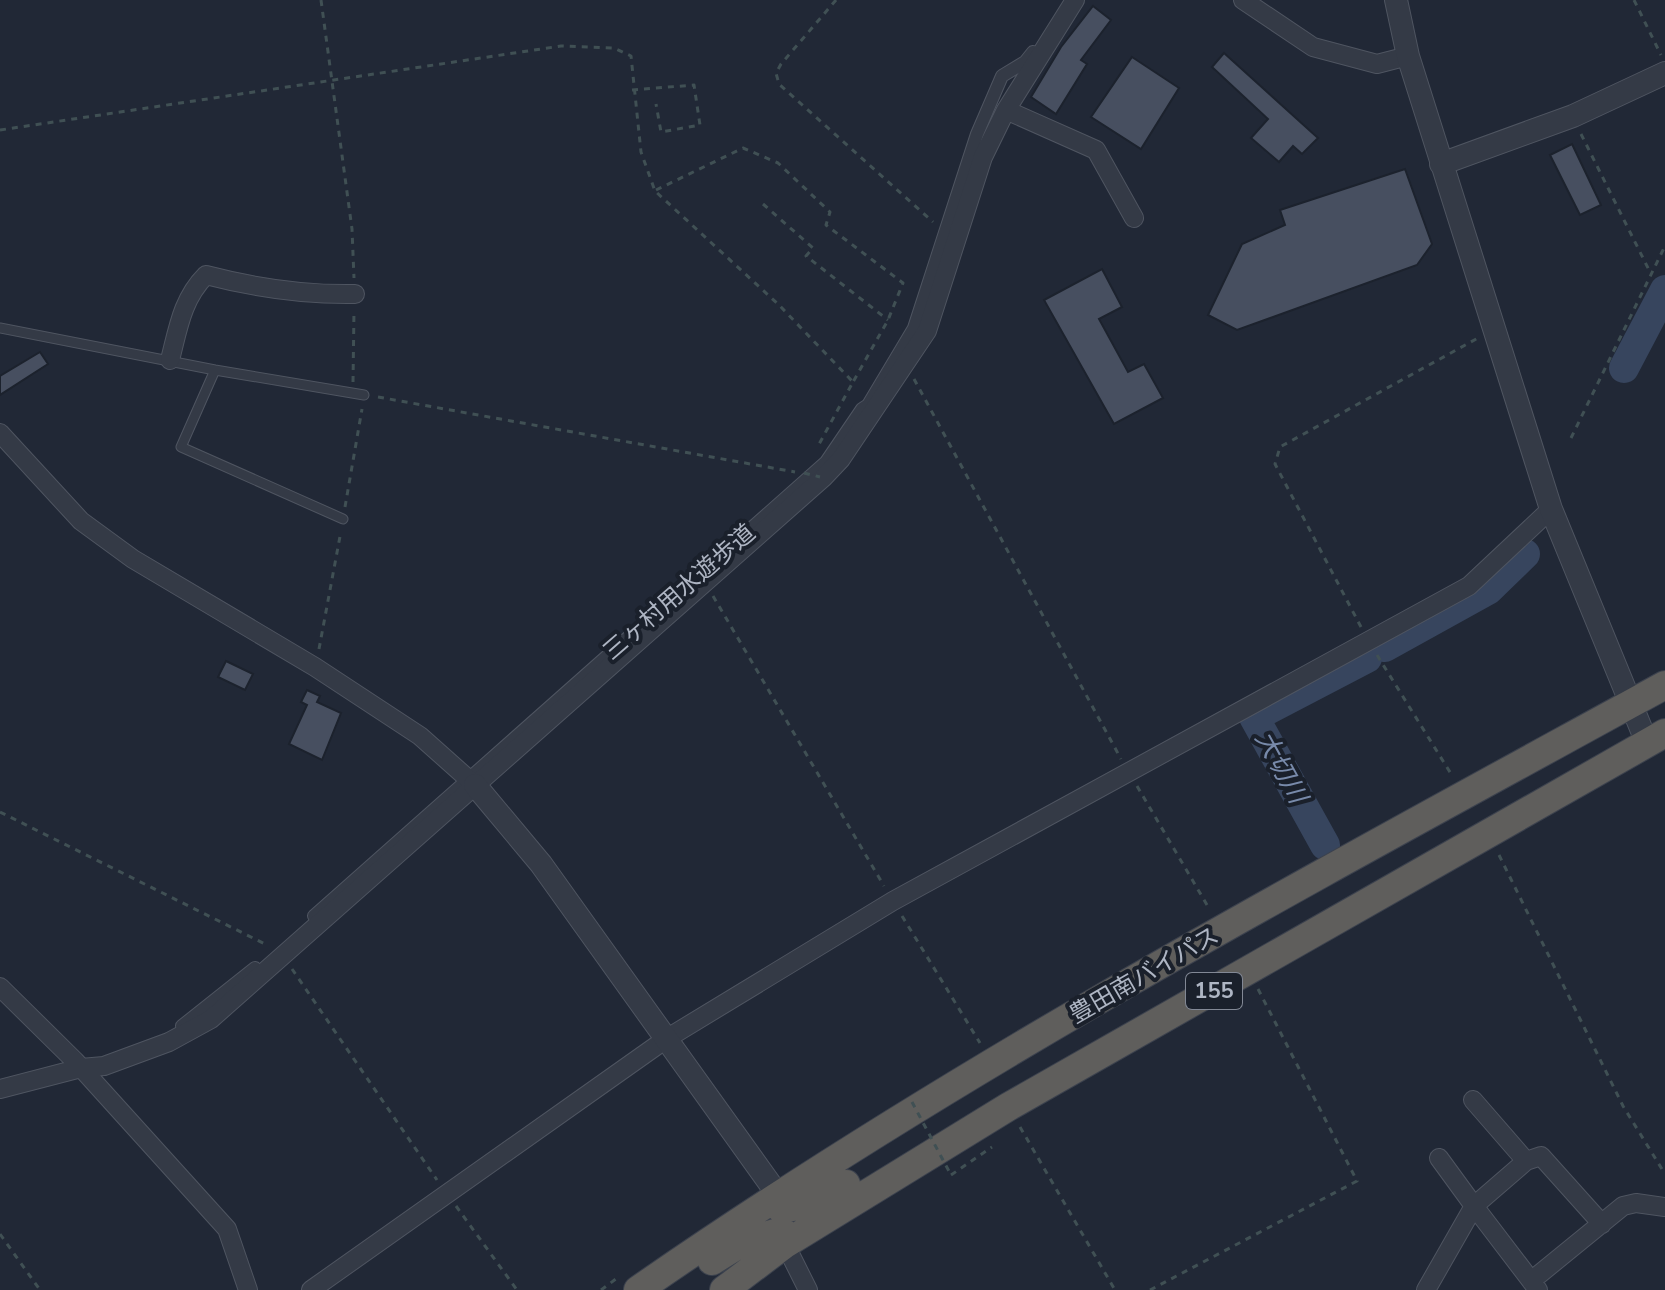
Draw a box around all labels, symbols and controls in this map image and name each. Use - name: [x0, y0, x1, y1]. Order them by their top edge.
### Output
- street label: 三ヶ村用水遊歩道: [596, 517, 762, 667]
- water label: 大切川: [1247, 724, 1317, 812]
- street label: 豊田南バイパス: [1063, 919, 1225, 1031]
- road number: 155: [1186, 973, 1242, 1009]

